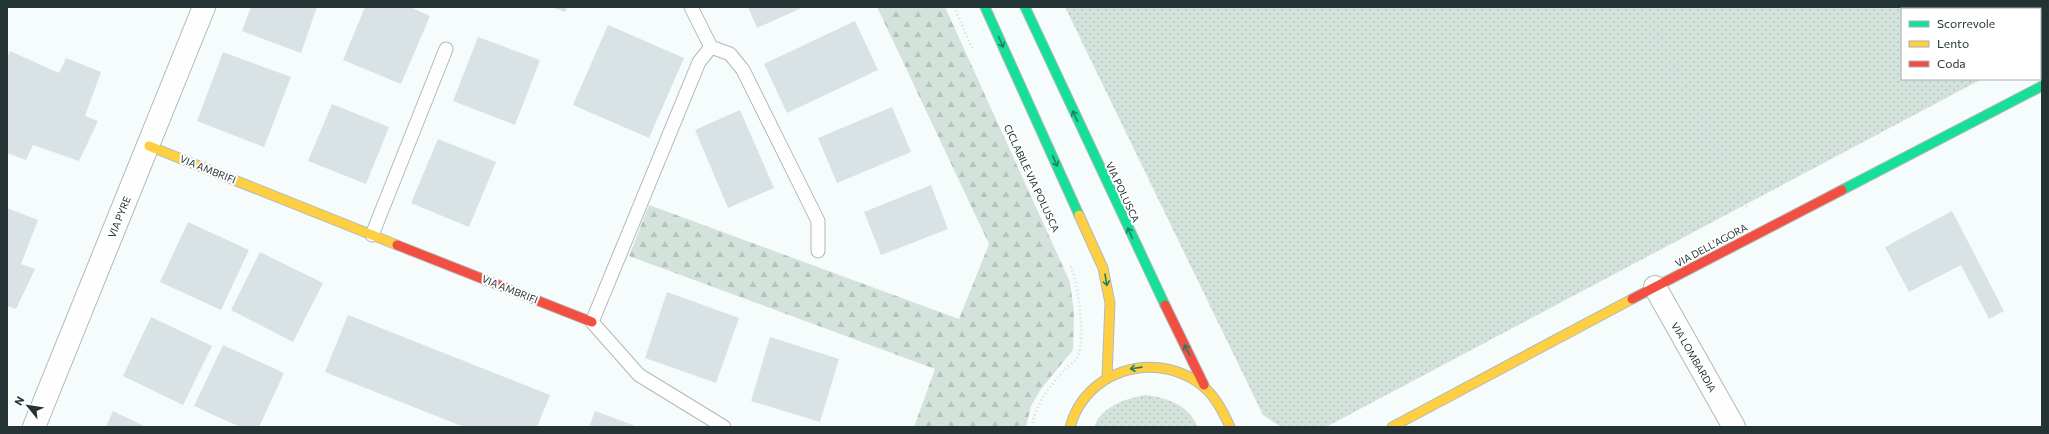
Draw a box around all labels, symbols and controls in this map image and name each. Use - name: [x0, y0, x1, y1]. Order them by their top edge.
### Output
- legend: [1901, 8, 2041, 80]
- text: Scorrevole: [1937, 16, 1995, 30]
- one-way arrow: [998, 36, 1005, 48]
- text: Lento: [1937, 36, 1969, 50]
- text: Coda: [1937, 56, 1966, 70]
- one-way arrow: [1071, 110, 1078, 122]
- street label: CICLABILE VIA POLUSCA: [1002, 122, 1062, 234]
- street label: VIA AMBRIFI: [178, 152, 238, 186]
- one-way arrow: [1052, 154, 1059, 166]
- street label: VIA POLUSCA: [1104, 160, 1142, 224]
- street label: VIA PYRE: [105, 194, 133, 240]
- street label: VIA DELL'AGORA: [1673, 221, 1749, 269]
- one-way arrow: [1126, 228, 1133, 240]
- street label: VIA AMBRIFI: [480, 272, 540, 306]
- one-way arrow: [1102, 273, 1110, 286]
- street label: VIA LOMBARDIA: [1669, 320, 1719, 394]
- one-way arrow: [1183, 345, 1190, 357]
- one-way arrow: [1130, 364, 1143, 372]
- north arrow: [8, 386, 48, 426]
- text: N: [11, 394, 27, 408]

